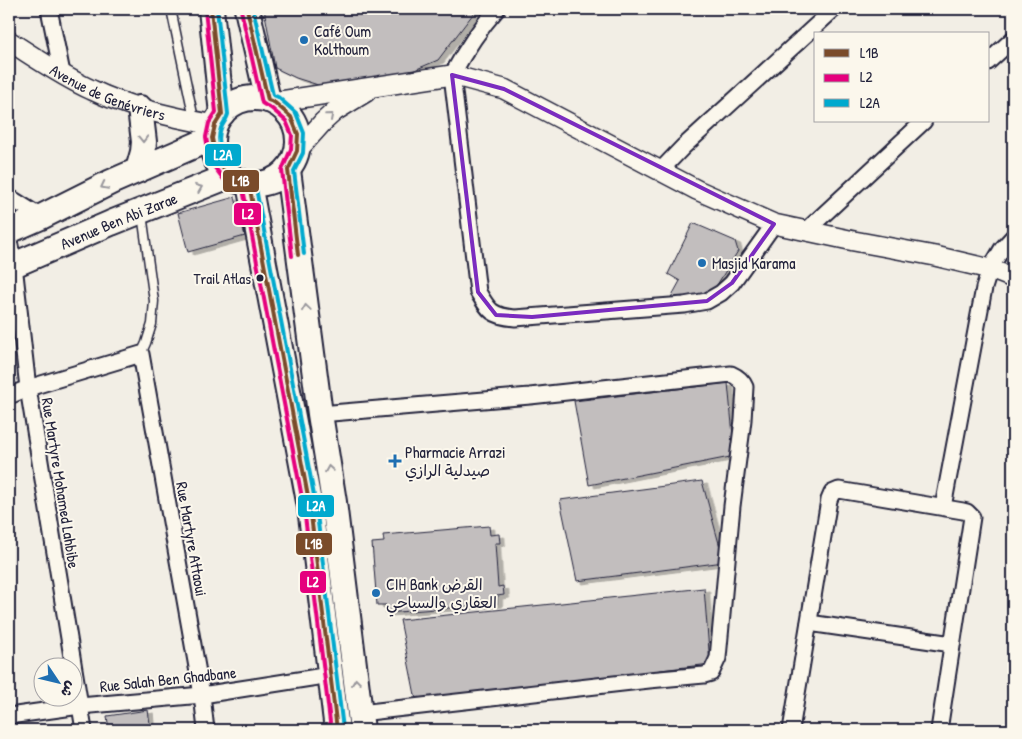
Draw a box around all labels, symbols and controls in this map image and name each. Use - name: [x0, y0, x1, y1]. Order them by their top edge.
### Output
- place label: Café Oum Kolthoum: [314, 20, 371, 60]
- legend: [814, 32, 990, 122]
- marker: Café Oum Kolthoum: [298, 34, 310, 46]
- text: L1B: [860, 42, 879, 63]
- street label: Avenue de Genévriers: [46, 59, 168, 125]
- text: L2: [860, 66, 873, 87]
- text: L2A: [860, 92, 881, 113]
- one-way arrow: [325, 112, 334, 121]
- one-way arrow: [138, 136, 148, 144]
- line badge: L2A: [204, 143, 242, 167]
- text: L2A: [214, 145, 232, 164]
- line badge: L1B: [222, 169, 260, 193]
- text: L1B: [232, 171, 250, 190]
- one-way arrow: [100, 180, 109, 190]
- one-way arrow: [194, 184, 203, 195]
- street label: Avenue Ben Abi Zarae: [57, 187, 181, 255]
- line badge: L2: [233, 202, 262, 226]
- text: L2: [242, 204, 254, 223]
- place label: Masjid Karama: [712, 252, 795, 274]
- marker: Masjid Karama: [696, 257, 708, 269]
- place label: Trail Atlas: [193, 268, 251, 289]
- marker: Trail Atlas: [255, 273, 265, 283]
- one-way arrow: [301, 303, 311, 312]
- street label: Rue Martyre Mohamed Lahbibe: [37, 396, 85, 570]
- place label: Pharmacie Arrazi صيدلية الرازي: [405, 441, 506, 482]
- marker: Pharmacie Arrazi صيدلية الرازي: [389, 455, 401, 467]
- one-way arrow: [324, 464, 335, 472]
- street label: Rue Martyre Attaoui: [171, 480, 213, 598]
- line badge: L2A: [297, 494, 335, 518]
- text: L2A: [307, 496, 325, 515]
- line badge: L1B: [295, 532, 333, 556]
- text: L1B: [305, 534, 323, 553]
- line badge: L2: [299, 570, 327, 594]
- text: L2: [307, 572, 319, 591]
- place label: CIH Bank القرض العقاري والسياحي: [386, 573, 497, 617]
- marker: CIH Bank القرض العقاري والسياحي: [370, 587, 382, 599]
- north arrow: [32, 656, 82, 706]
- street label: Rue Salah Ben Ghadbane: [99, 661, 238, 697]
- text: ش: [57, 678, 81, 702]
- one-way arrow: [351, 678, 362, 686]

